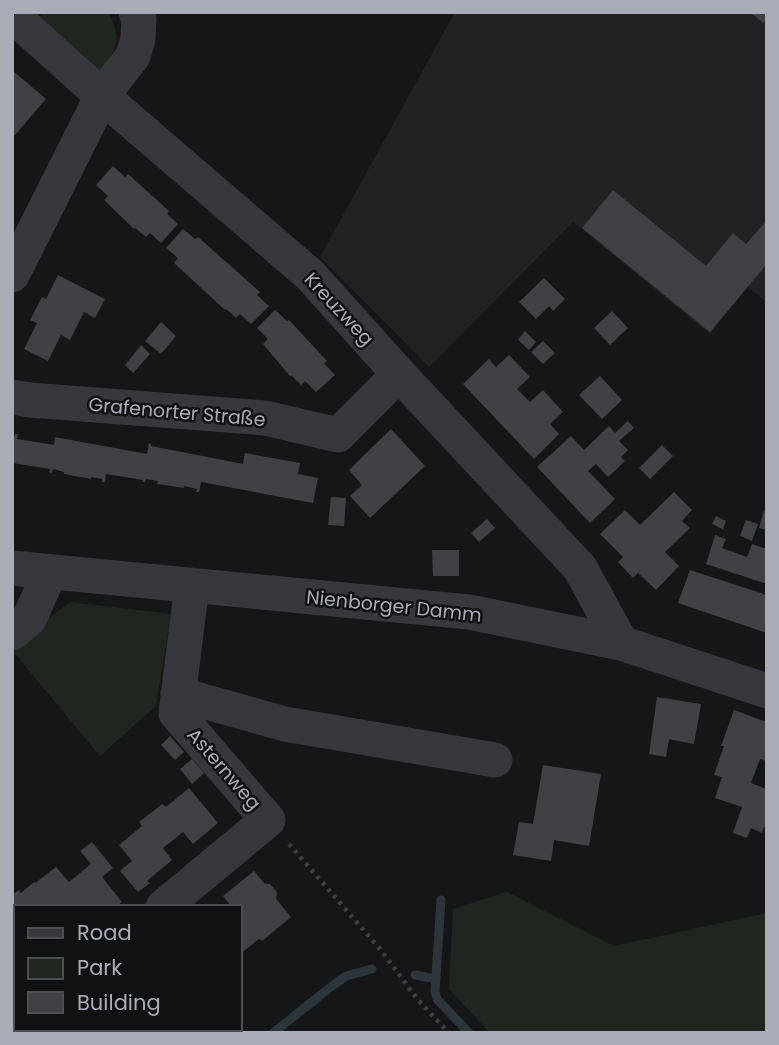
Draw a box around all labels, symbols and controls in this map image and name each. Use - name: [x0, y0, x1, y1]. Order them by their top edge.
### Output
- street label: Kreuzweg: [298, 266, 380, 352]
- street label: Grafenorter Straße: [87, 391, 267, 433]
- street label: Nienborger Damm: [305, 583, 483, 629]
- street label: Asternweg: [181, 722, 267, 816]
- legend: [14, 905, 242, 1031]
- text: Road: [77, 918, 132, 947]
- text: Park: [77, 953, 122, 982]
- text: Building: [77, 988, 161, 1017]

